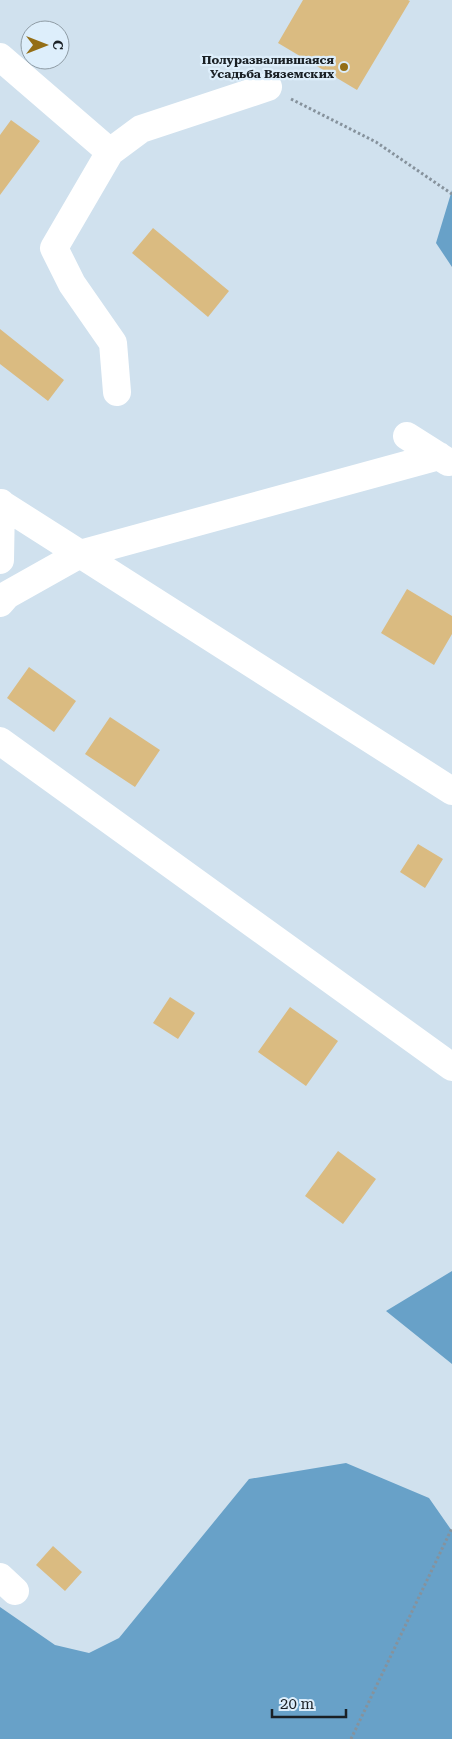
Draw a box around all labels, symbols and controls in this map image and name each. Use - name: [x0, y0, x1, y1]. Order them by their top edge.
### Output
- north arrow: [20, 20, 70, 70]
- text: С: [50, 40, 66, 50]
- place label: Полуразвалившаяся Усадьба Вяземских: [202, 53, 334, 81]
- marker: Полуразвалившаяся Усадьба Вяземских: [338, 61, 350, 73]
- scale bar: [272, 1686, 346, 1718]
- text: 20 m: [280, 1695, 315, 1713]

